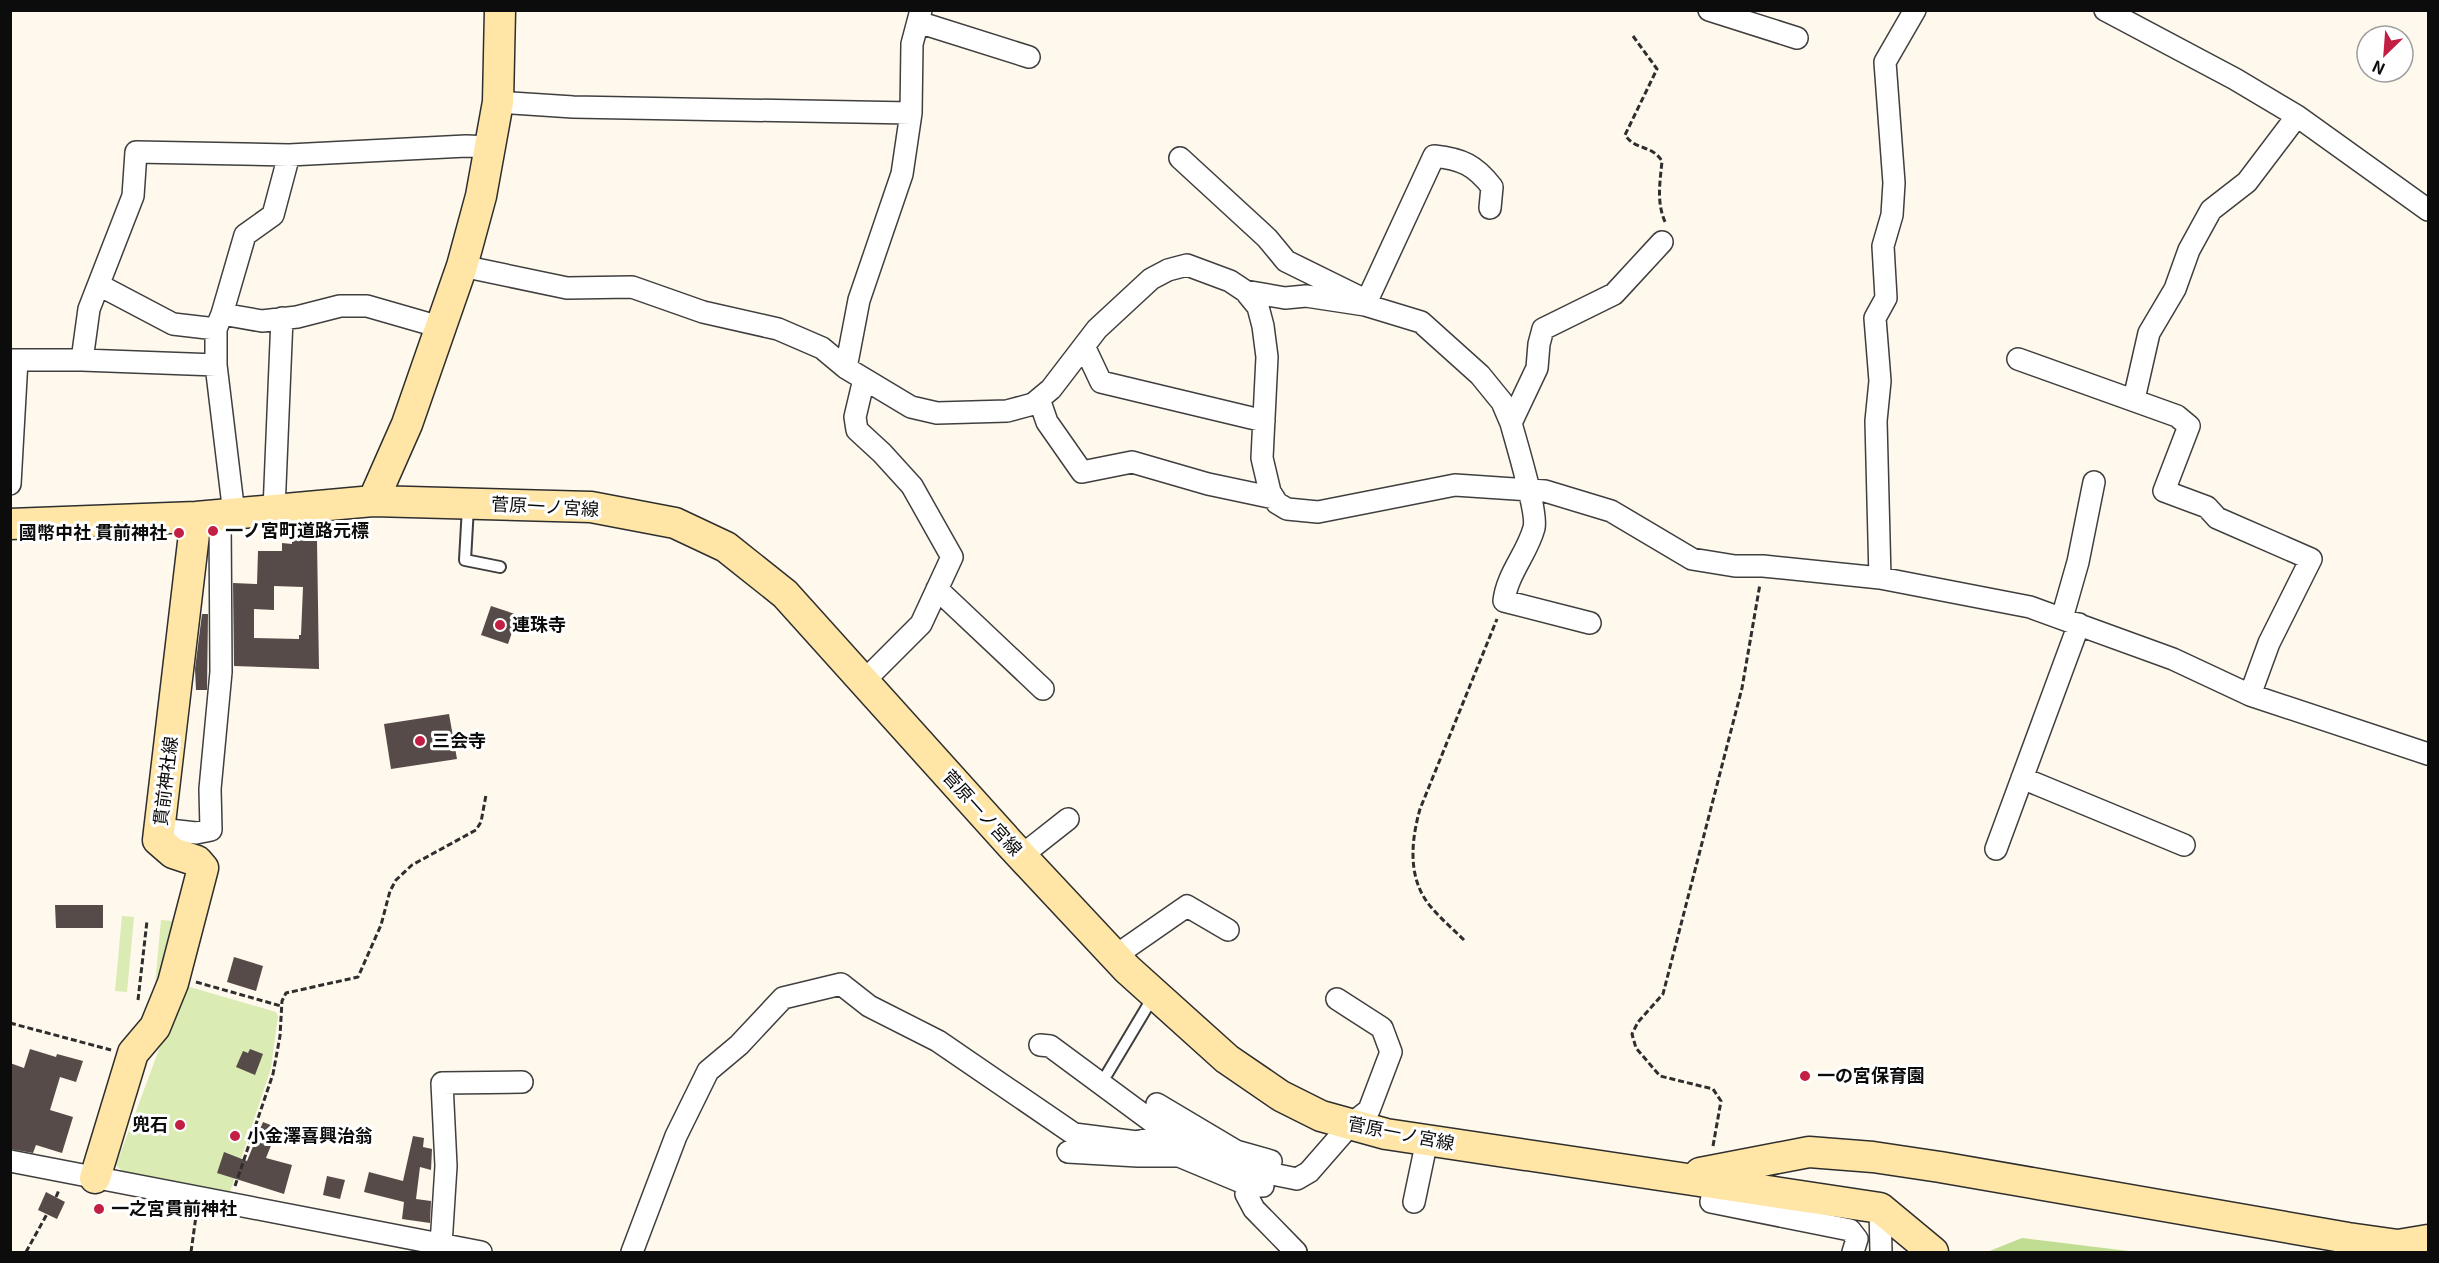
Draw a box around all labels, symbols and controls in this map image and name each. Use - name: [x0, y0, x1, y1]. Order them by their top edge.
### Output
- north arrow: [2355, 24, 2415, 84]
- text: N: [2368, 55, 2389, 82]
- street label: 菅原一ノ宮線: [490, 489, 600, 521]
- place label: 一ノ宮町道路元標: [225, 516, 369, 542]
- place label: 國幣中社 貫前神社: [19, 518, 167, 544]
- marker: 一ノ宮町道路元標: [206, 524, 220, 538]
- marker: 國幣中社 貫前神社: [172, 526, 186, 540]
- place label: 連珠寺: [512, 610, 566, 636]
- marker: 連珠寺: [493, 618, 507, 632]
- place label: 三会寺: [432, 726, 486, 752]
- marker: 三会寺: [413, 734, 427, 748]
- street label: 貫前神社線: [146, 735, 182, 827]
- street label: 菅原一ノ宮線: [938, 763, 1029, 860]
- place label: 一の宮保育園: [1817, 1061, 1925, 1087]
- marker: 一の宮保育園: [1798, 1069, 1812, 1083]
- street label: 菅原一ノ宮線: [1346, 1109, 1457, 1155]
- place label: 兜石: [132, 1110, 168, 1136]
- marker: 兜石: [173, 1118, 187, 1132]
- place label: 小金澤喜興治翁: [247, 1121, 373, 1147]
- marker: 小金澤喜興治翁: [228, 1129, 242, 1143]
- place label: 一之宮貫前神社: [111, 1194, 237, 1220]
- marker: 一之宮貫前神社: [92, 1202, 106, 1216]

